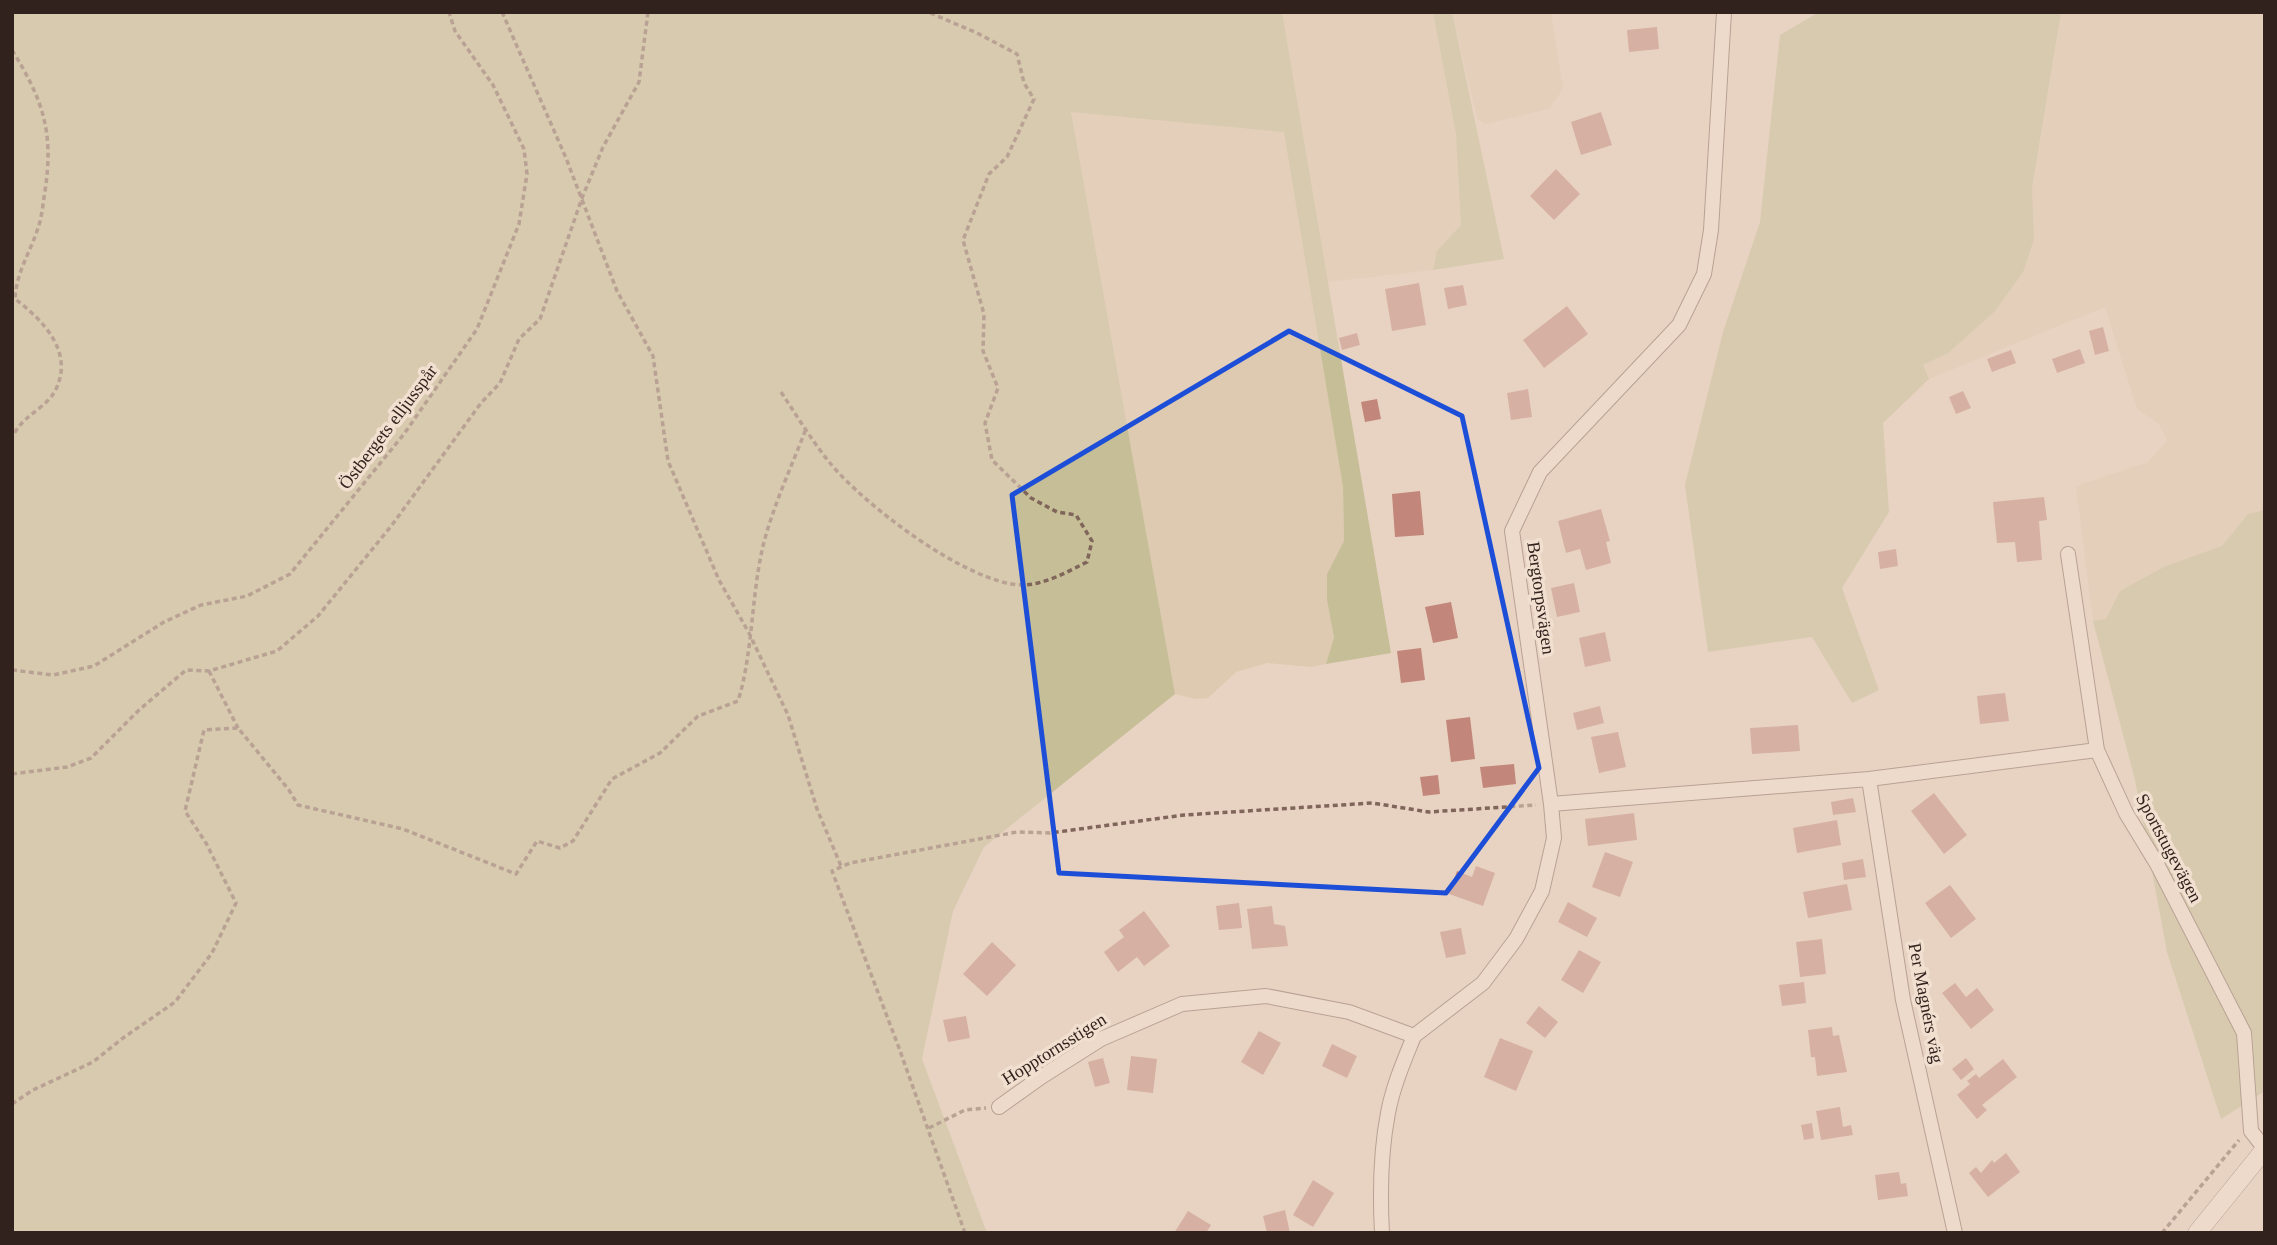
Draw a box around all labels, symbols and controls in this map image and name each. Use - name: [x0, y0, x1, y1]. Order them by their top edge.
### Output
- street label: Östbergets elljusspår: [335, 361, 441, 493]
- street label: Bergtorpsvägen: [1523, 540, 1559, 656]
- street label: Sportstugevägen: [2132, 790, 2206, 906]
- street label: Per Magnérs väg: [1905, 941, 1947, 1065]
- street label: Hopptornsstigen: [998, 1009, 1110, 1089]

